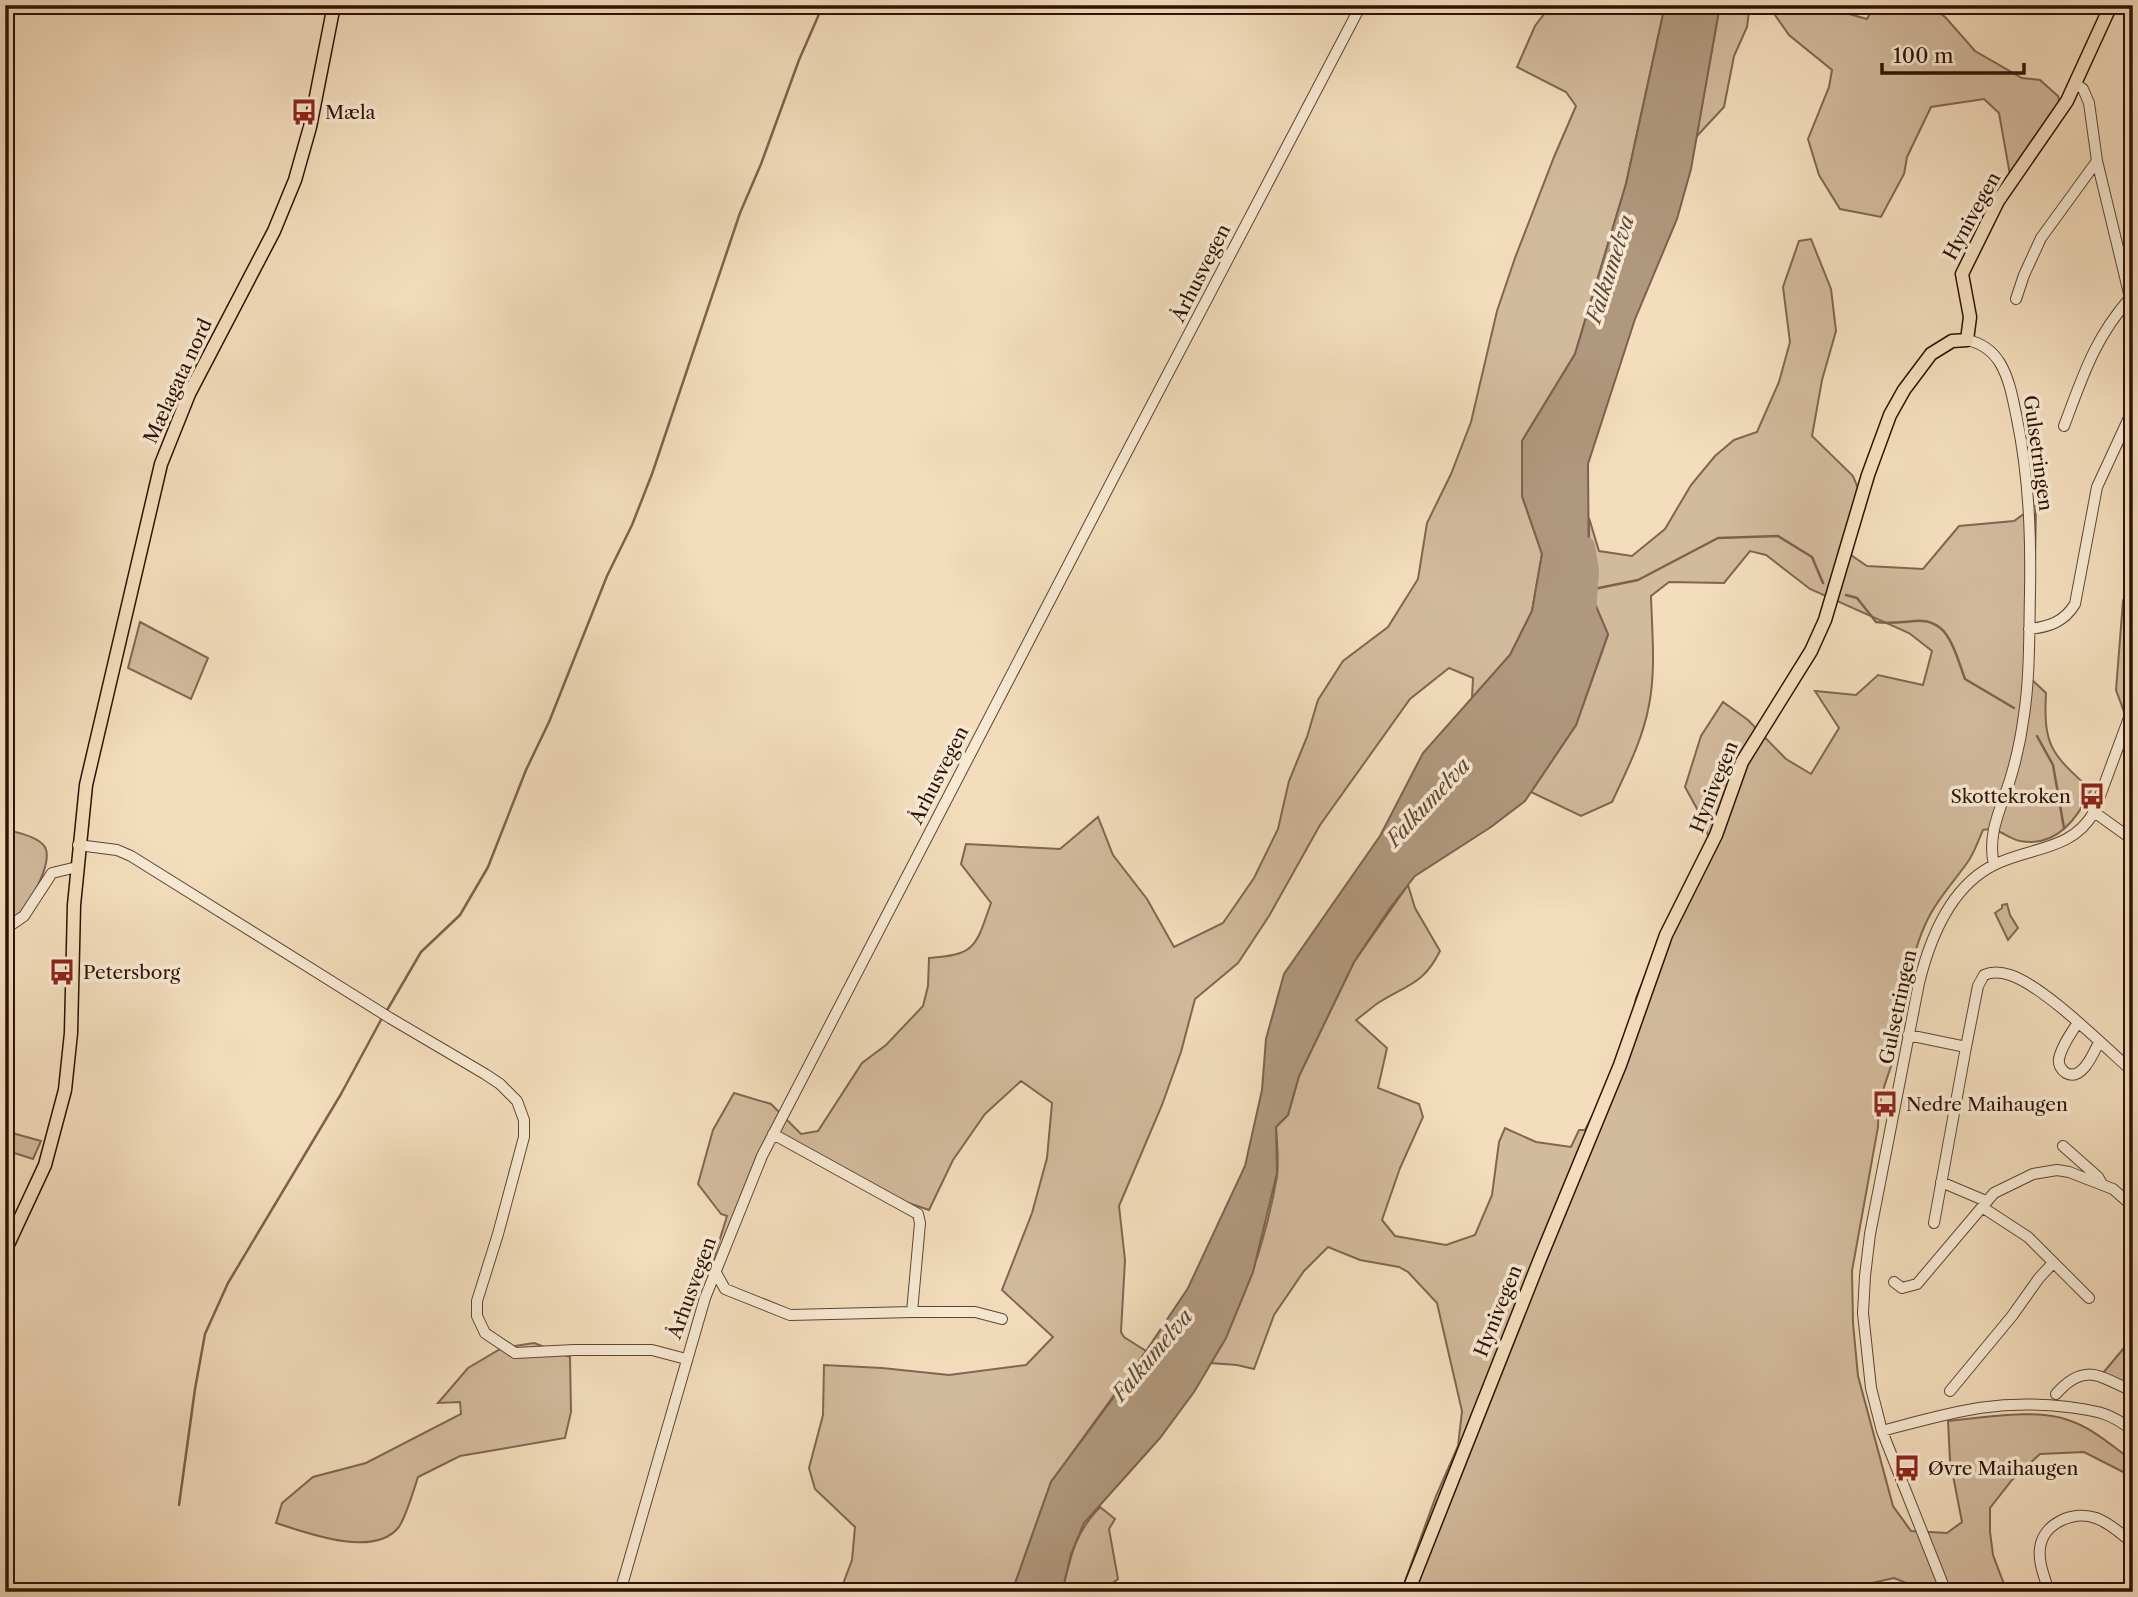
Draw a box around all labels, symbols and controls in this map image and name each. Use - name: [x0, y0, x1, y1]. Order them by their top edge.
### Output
- scale bar: [1882, 32, 2024, 76]
- text: 100 m: [1893, 43, 1954, 68]
- bus stop icon: Mæla: [289, 97, 319, 127]
- place label: Mæla: [325, 101, 376, 124]
- street label: Hynivegen: [1938, 168, 2006, 264]
- water label: Falkumelva: [1580, 212, 1639, 328]
- street label: Århusvegen: [1166, 220, 1236, 327]
- street label: Mælagata nord: [139, 315, 217, 447]
- street label: Gulsetringen: [2019, 394, 2058, 512]
- street label: Århusvegen: [904, 722, 974, 829]
- street label: Hynivegen: [1685, 738, 1743, 836]
- water label: Falkumelva: [1379, 752, 1476, 853]
- bus stop icon: Skottekroken: [2077, 781, 2107, 811]
- place label: Skottekroken: [1950, 785, 2071, 808]
- street label: Gulsetringen: [1875, 948, 1921, 1066]
- bus stop icon: Petersborg: [47, 957, 77, 987]
- place label: Petersborg: [83, 961, 181, 984]
- bus stop icon: Nedre Maihaugen: [1870, 1089, 1900, 1119]
- place label: Nedre Maihaugen: [1906, 1093, 2068, 1116]
- street label: Århusvegen: [663, 1234, 721, 1343]
- street label: Hynivegen: [1469, 1262, 1527, 1360]
- water label: Falkumelva: [1105, 1304, 1198, 1407]
- bus stop icon: Øvre Maihaugen: [1892, 1453, 1922, 1483]
- place label: Øvre Maihaugen: [1928, 1457, 2079, 1480]

